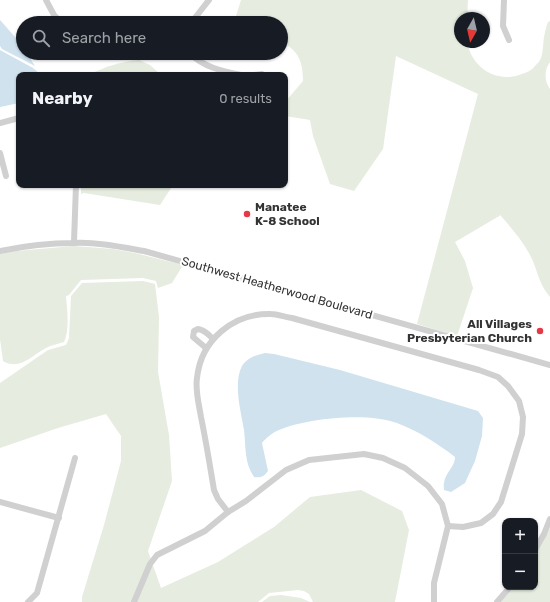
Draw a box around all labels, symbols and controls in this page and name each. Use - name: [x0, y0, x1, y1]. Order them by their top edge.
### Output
- north arrow: [454, 12, 490, 48]
- search box: [16, 16, 288, 60]
- icon: search: [30, 27, 52, 49]
- text: Search here: [62, 29, 146, 47]
- text: Nearby: [32, 88, 93, 108]
- text: 0 results: [219, 91, 272, 106]
- place label: Manatee K-8 School: [255, 200, 320, 228]
- marker: Manatee K-8 School: [242, 209, 252, 219]
- street label: Southwest Heatherwood Boulevard: [180, 254, 374, 322]
- place label: All Villages Presbyterian Church: [407, 317, 532, 345]
- marker: All Villages Presbyterian Church: [535, 326, 545, 336]
- map controls: [502, 518, 538, 590]
- button: +: [502, 518, 538, 554]
- button: −: [502, 554, 538, 590]

